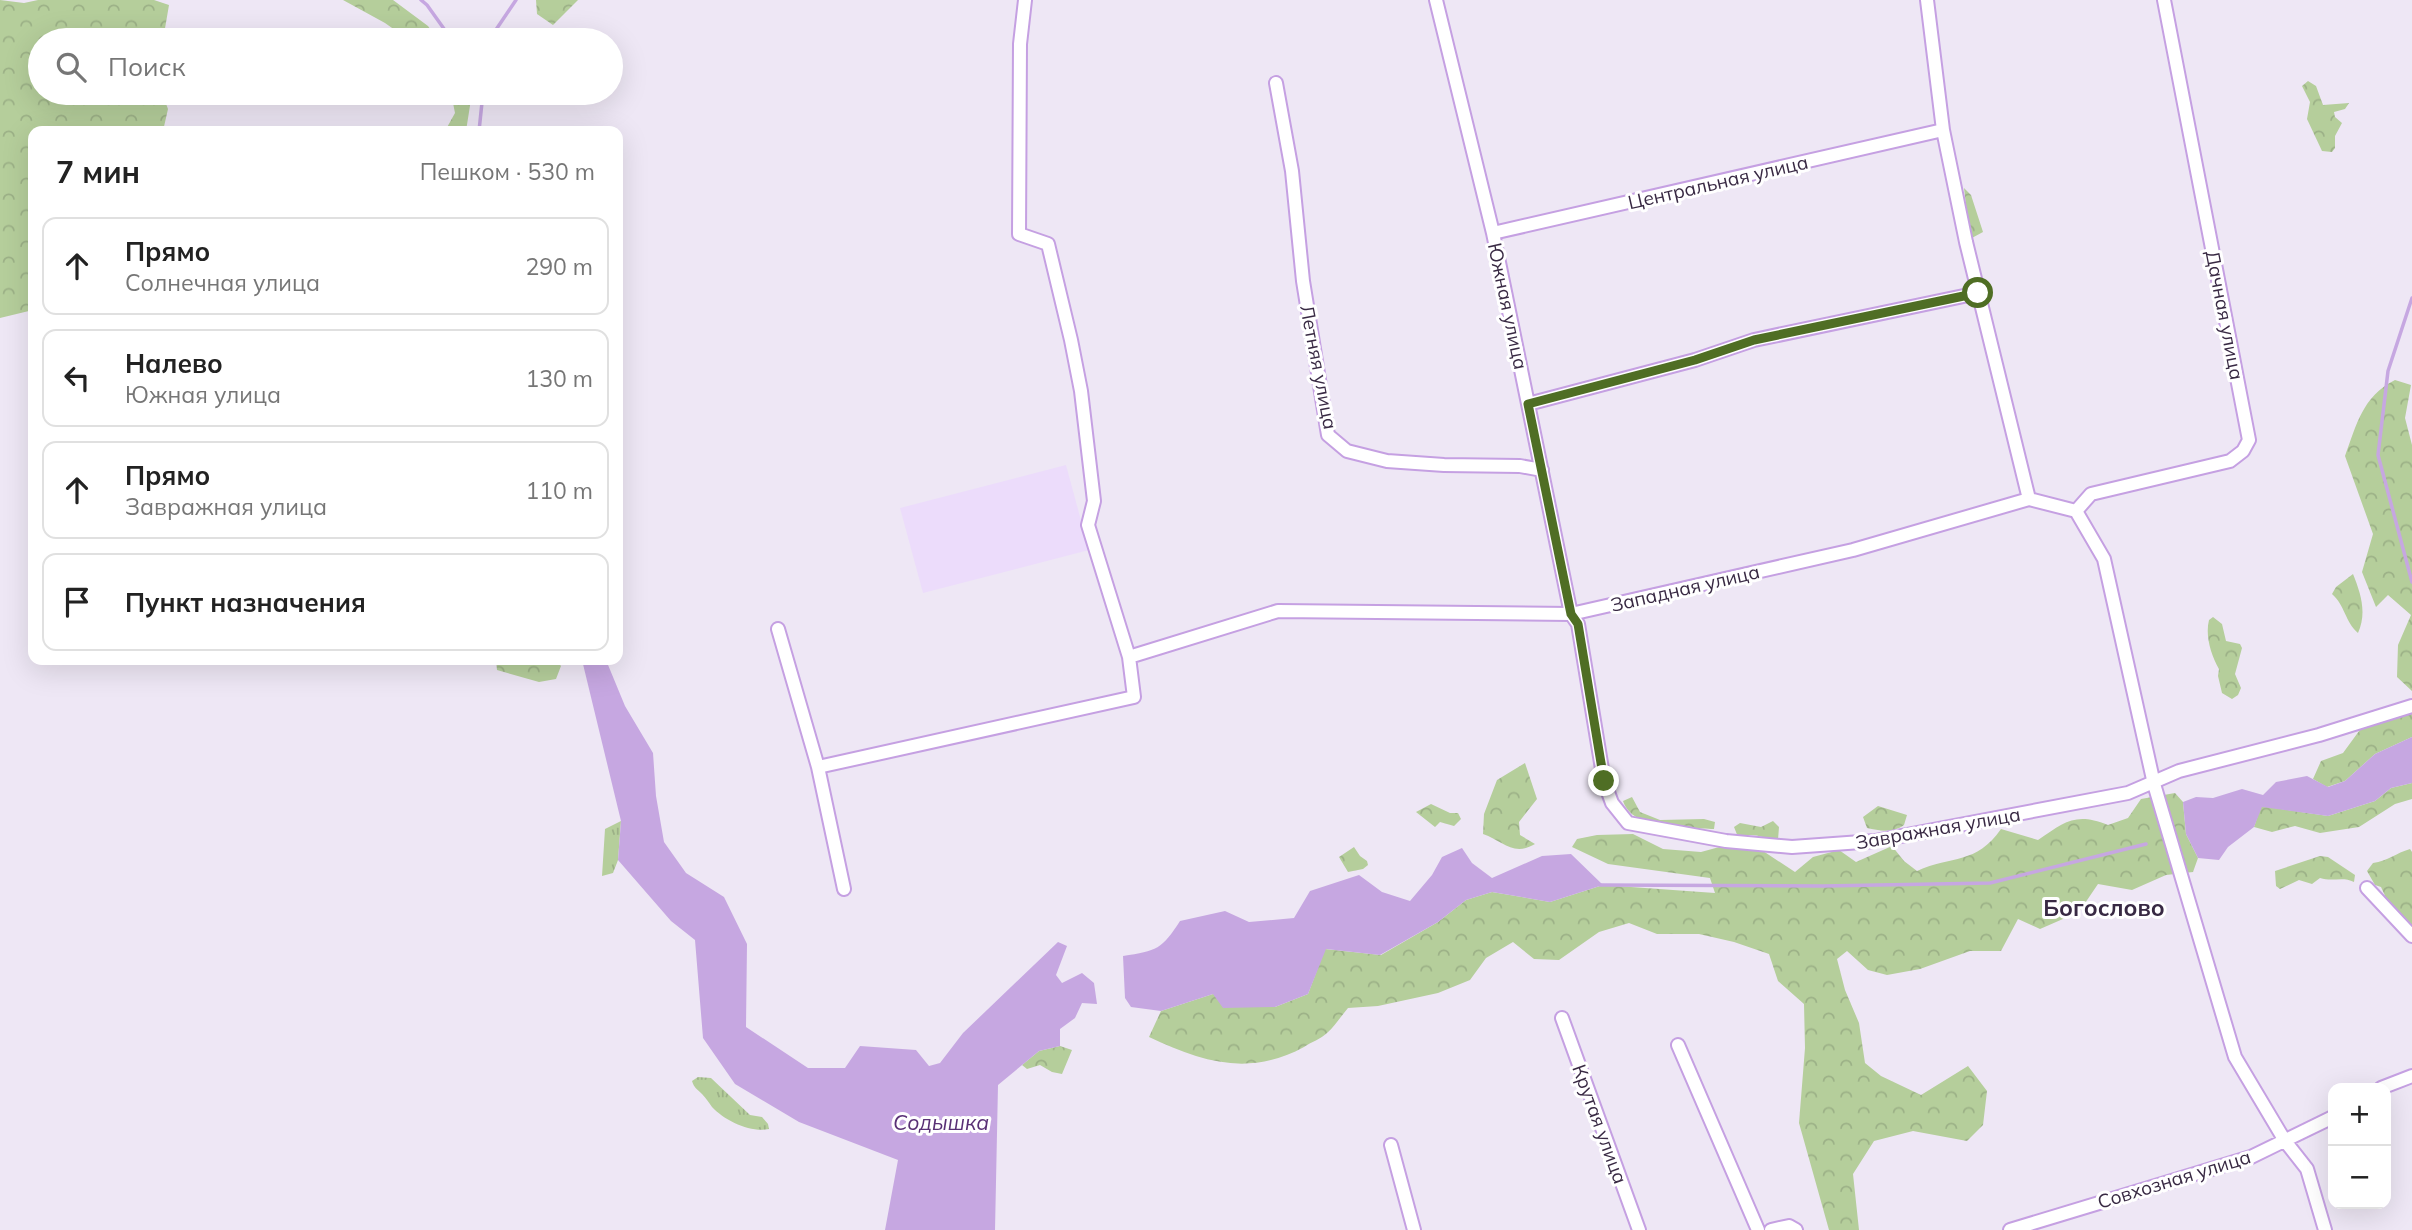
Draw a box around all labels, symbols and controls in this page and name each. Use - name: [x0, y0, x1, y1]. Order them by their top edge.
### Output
- search box: [28, 28, 623, 105]
- icon: search: [52, 48, 90, 86]
- text: Поиск: [108, 50, 186, 83]
- street label: Центральная улица: [1626, 150, 1810, 214]
- text: 7 мин: [56, 153, 140, 191]
- text: Пешком · 530 m: [420, 157, 595, 186]
- text: Прямо: [125, 235, 210, 268]
- street label: Южная улица: [1483, 240, 1533, 372]
- icon: ahead: [58, 247, 96, 285]
- street label: Дачная улица: [2201, 248, 2249, 382]
- text: 290 m: [525, 252, 593, 281]
- text: Солнечная улица: [125, 268, 320, 297]
- route start: [1962, 277, 1993, 308]
- street label: Летняя улица: [1295, 303, 1343, 431]
- text: Налево: [125, 347, 223, 380]
- icon: left: [58, 359, 96, 397]
- text: 130 m: [525, 364, 593, 393]
- text: Южная улица: [125, 380, 281, 409]
- text: Прямо: [125, 459, 210, 492]
- icon: ahead: [58, 471, 96, 509]
- text: 110 m: [525, 476, 593, 505]
- text: Завражная улица: [125, 492, 327, 521]
- street label: Западная улица: [1608, 559, 1762, 617]
- icon: arrive: [58, 583, 96, 621]
- text: Пункт назначения: [125, 586, 366, 619]
- route end: [1588, 765, 1619, 796]
- street label: Завражная улица: [1854, 802, 2022, 854]
- district label: Богослово: [2043, 893, 2165, 922]
- street label: Крутая улица: [1567, 1061, 1633, 1187]
- map controls: [2328, 1083, 2391, 1209]
- button: +: [2328, 1083, 2391, 1146]
- water label: Содышка: [893, 1109, 989, 1135]
- street label: Совхозная улица: [2094, 1144, 2254, 1214]
- button: −: [2328, 1146, 2391, 1209]

